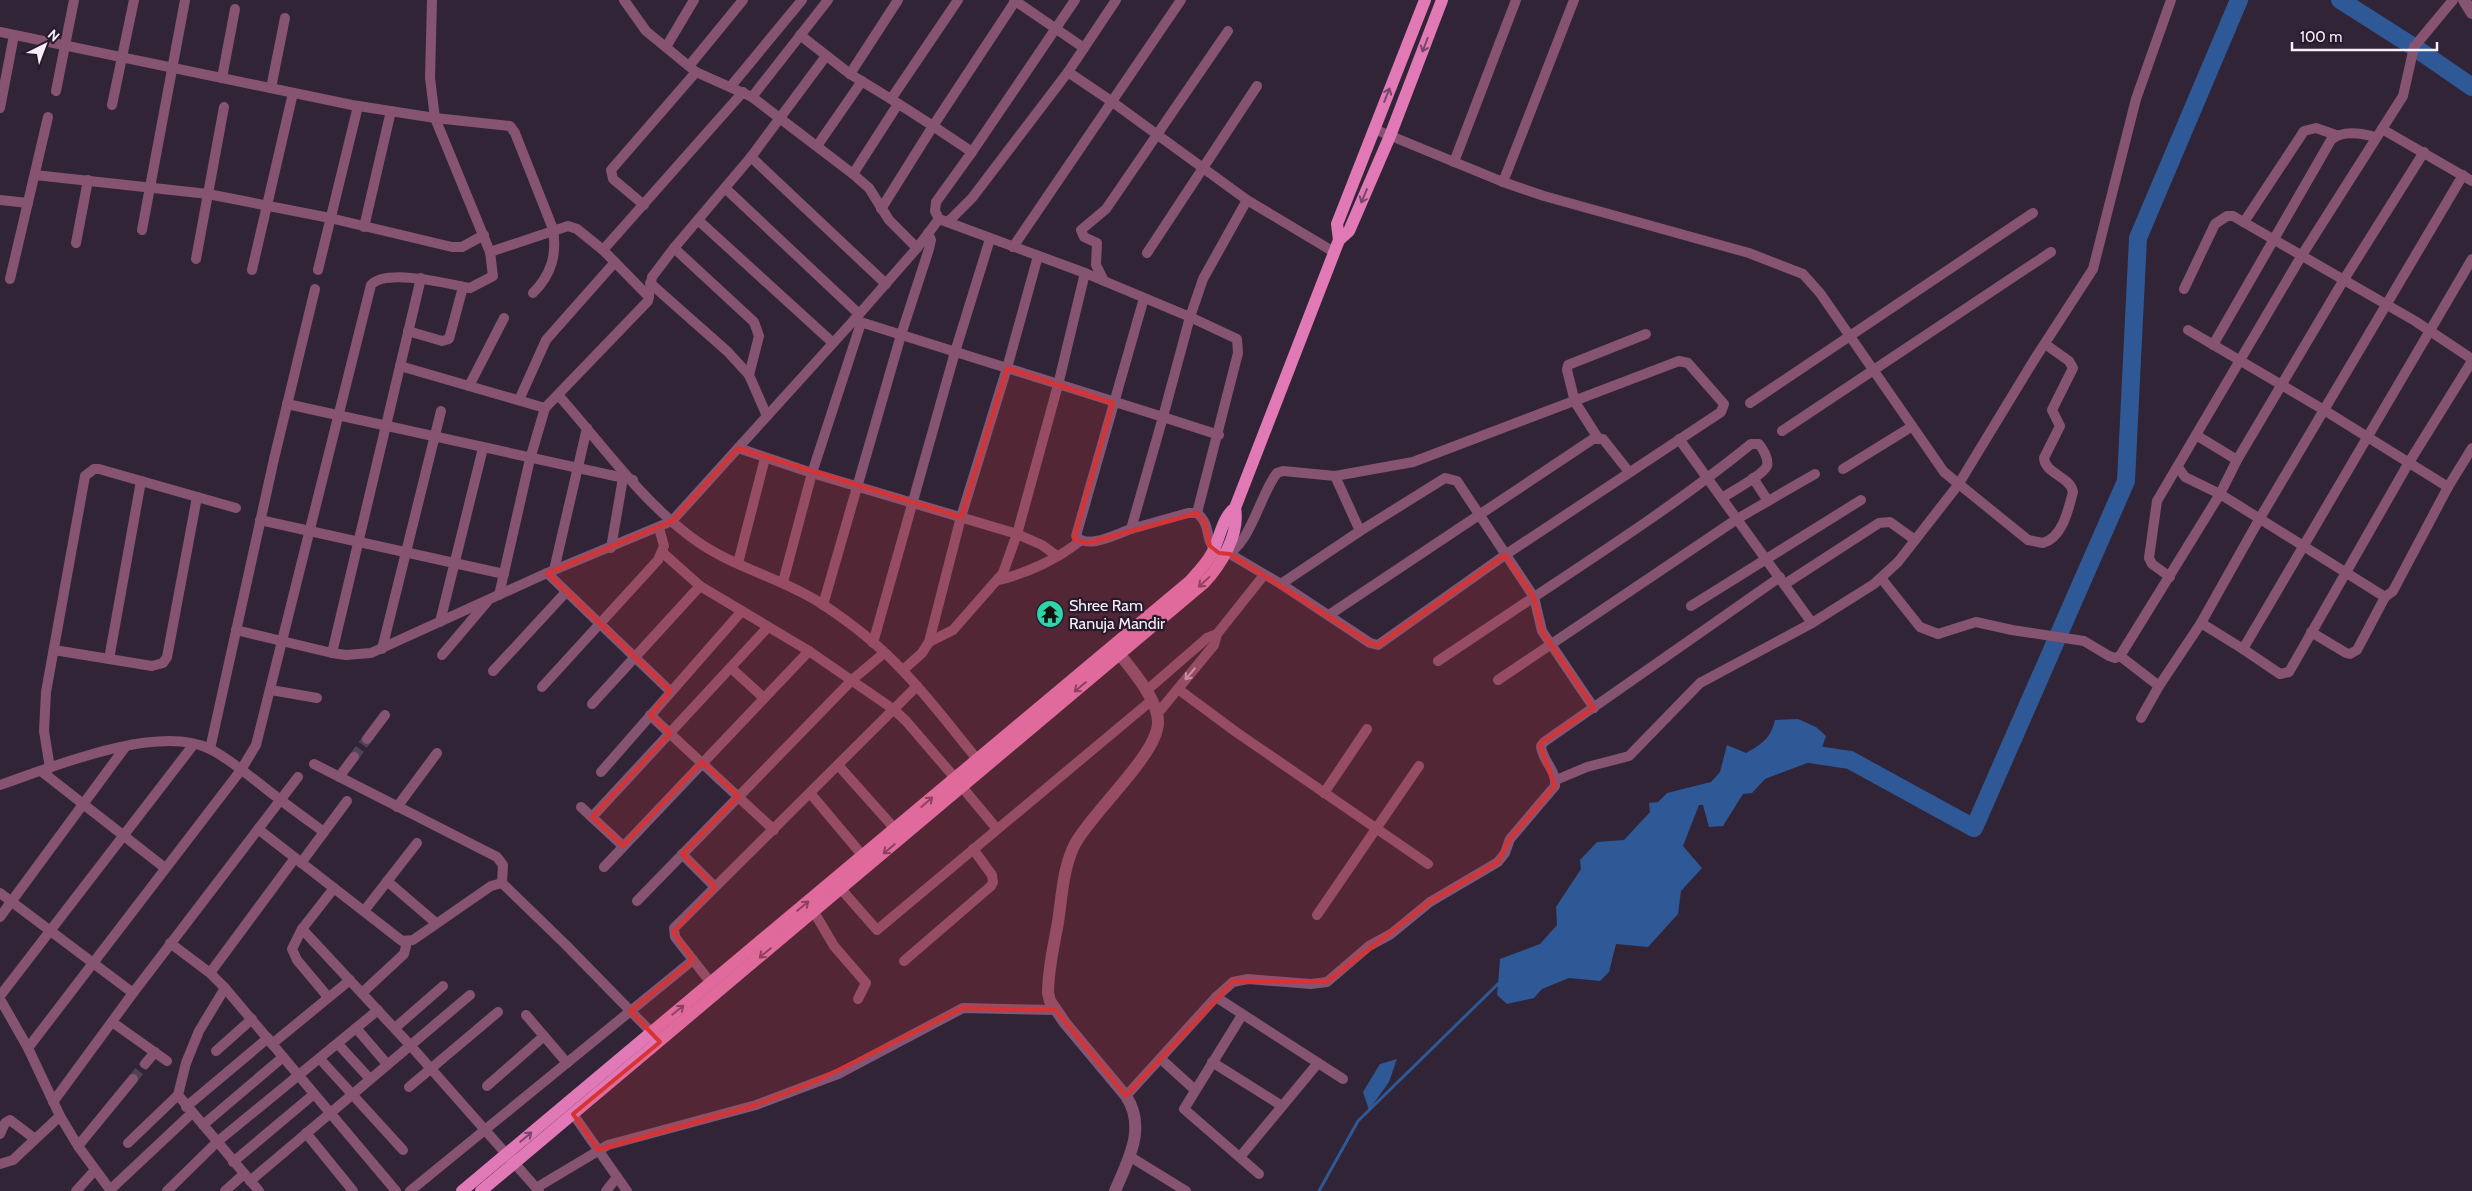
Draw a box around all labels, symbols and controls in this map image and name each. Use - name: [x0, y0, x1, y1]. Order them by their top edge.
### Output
- north arrow: [20, 20, 70, 70]
- scale bar: [2292, 20, 2437, 52]
- text: N: [44, 25, 63, 45]
- text: 100 m: [2300, 28, 2342, 46]
- one-way arrow: [1419, 38, 1428, 53]
- one-way arrow: [1383, 88, 1392, 104]
- one-way arrow: [1359, 188, 1369, 203]
- one-way arrow: [1198, 576, 1210, 588]
- place label: Shree Ram Ranuja Mandir: [1069, 596, 1166, 633]
- temple icon: Shree Ram Ranuja Mandir: [1035, 599, 1065, 629]
- one-way arrow: [1185, 667, 1196, 680]
- one-way arrow: [1074, 682, 1087, 693]
- one-way arrow: [920, 796, 933, 807]
- one-way arrow: [883, 843, 896, 854]
- one-way arrow: [796, 901, 809, 912]
- one-way arrow: [759, 948, 772, 959]
- one-way arrow: [671, 1005, 684, 1016]
- one-way arrow: [520, 1131, 533, 1142]

